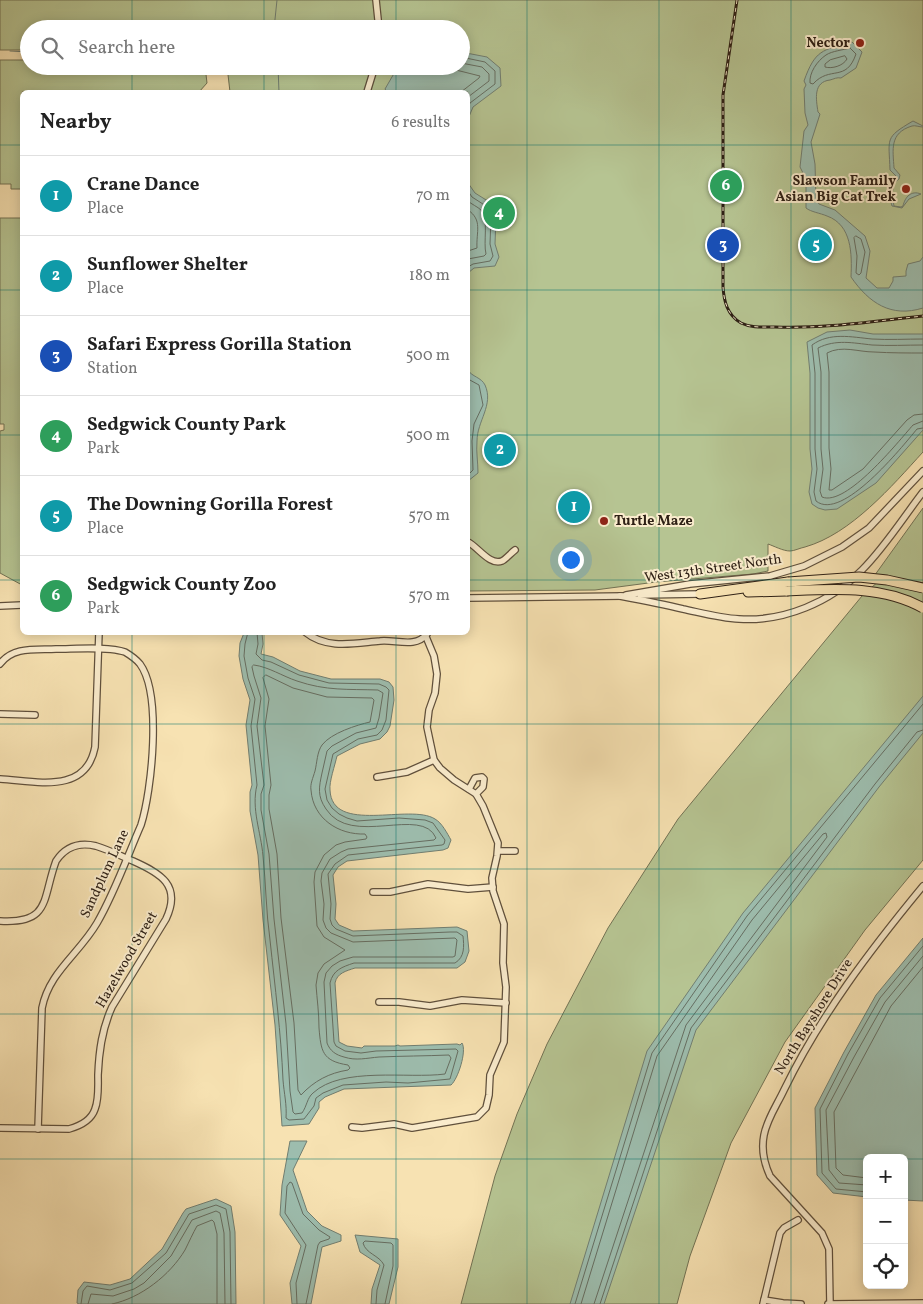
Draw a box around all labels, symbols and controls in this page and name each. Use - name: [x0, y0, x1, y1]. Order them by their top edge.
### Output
- search box: [20, 20, 470, 75]
- icon: search: [38, 34, 66, 62]
- place label: Nector: [806, 34, 850, 53]
- text: Search here: [78, 35, 175, 61]
- marker: Nector: [854, 37, 866, 49]
- text: Nearby: [40, 108, 111, 137]
- text: 6 results: [391, 112, 450, 134]
- pin: 6: [710, 167, 742, 205]
- text: Crane Dance: [87, 172, 199, 198]
- place label: Slawson Family Asian Big Cat Trek: [775, 172, 897, 207]
- marker: Slawson Family Asian Big Cat Trek: [900, 183, 912, 195]
- text: 1: [53, 185, 59, 207]
- text: 70 m: [416, 185, 450, 207]
- pin: 4: [483, 194, 515, 232]
- text: Place: [87, 198, 124, 220]
- pin: 3: [707, 226, 739, 264]
- pin: 5: [800, 226, 832, 264]
- text: Sunflower Shelter: [87, 252, 248, 278]
- text: 2: [52, 265, 60, 287]
- text: 180 m: [409, 265, 450, 287]
- text: Place: [87, 278, 124, 300]
- text: Safari Express Gorilla Station: [87, 332, 352, 358]
- text: 3: [52, 345, 60, 367]
- text: 500 m: [406, 345, 450, 367]
- text: Station: [87, 358, 138, 380]
- text: Sedgwick County Park: [87, 412, 286, 438]
- text: 4: [51, 425, 61, 447]
- text: 500 m: [406, 425, 450, 447]
- pin: 2: [484, 431, 516, 469]
- text: Park: [87, 438, 120, 460]
- pin: 1: [558, 488, 590, 526]
- text: The Downing Gorilla Forest: [87, 492, 333, 518]
- text: 5: [52, 505, 60, 527]
- text: 570 m: [408, 505, 450, 527]
- place label: Turtle Maze: [614, 512, 693, 531]
- marker: Turtle Maze: [598, 515, 610, 527]
- text: Place: [87, 518, 124, 540]
- your location: [558, 547, 584, 573]
- street label: West 13th Street North: [643, 550, 783, 588]
- text: Sedgwick County Zoo: [87, 572, 276, 598]
- text: 6: [52, 585, 60, 607]
- text: 570 m: [408, 585, 450, 607]
- text: Park: [87, 598, 120, 620]
- street label: Sandplum Lane: [76, 826, 134, 921]
- street label: Hazelwood Street: [92, 908, 162, 1012]
- street label: North Bayshore Drive: [770, 955, 858, 1079]
- map controls: [863, 1154, 908, 1289]
- button: +: [863, 1154, 908, 1199]
- button: −: [863, 1199, 908, 1244]
- button: locate: [863, 1244, 908, 1289]

